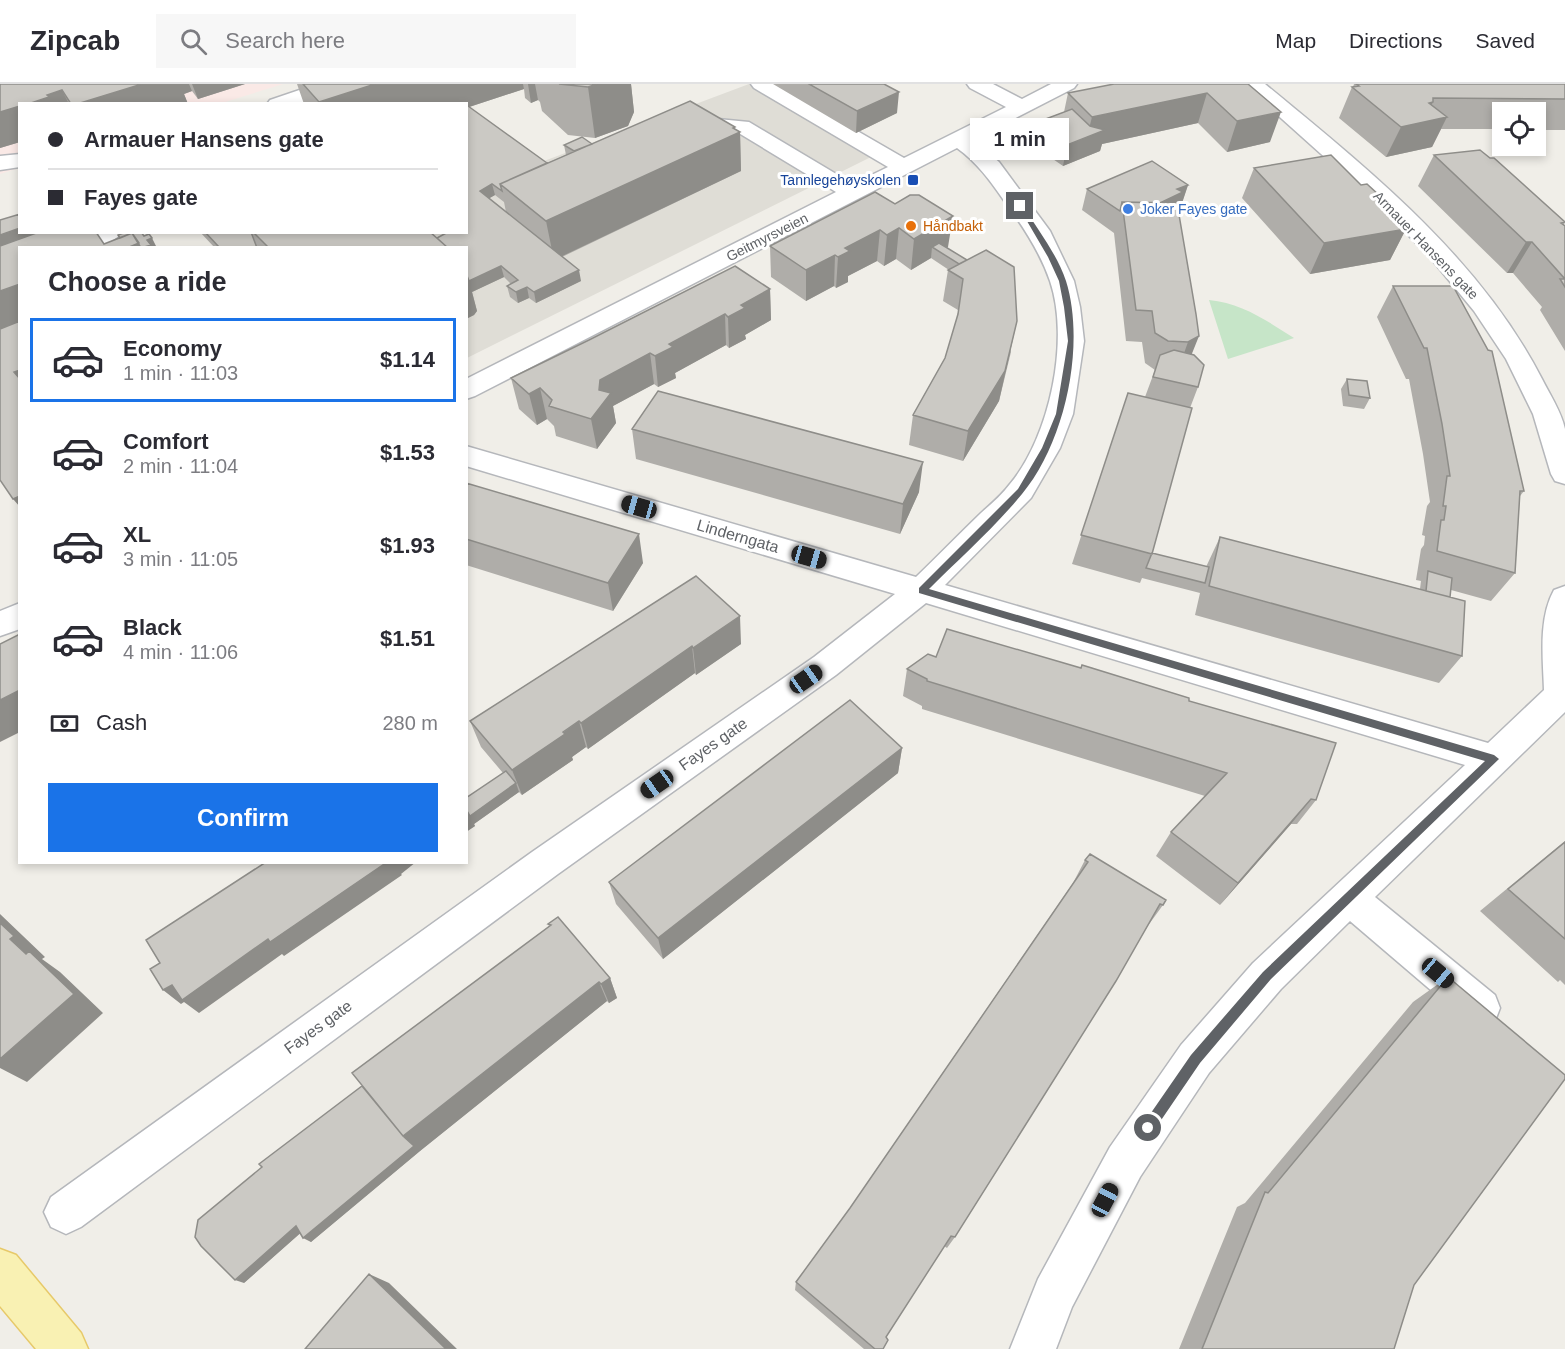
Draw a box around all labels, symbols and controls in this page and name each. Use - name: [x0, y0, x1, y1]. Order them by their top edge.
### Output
- search box: [156, 14, 576, 68]
- text: Zipcab: [30, 25, 120, 56]
- icon: search: [177, 25, 210, 58]
- text: Search here: [225, 28, 345, 53]
- text: Map: [1275, 29, 1316, 52]
- text: Directions: [1349, 29, 1442, 52]
- text: Saved: [1475, 29, 1535, 52]
- map controls: [1492, 102, 1546, 156]
- button: locate: [1492, 102, 1546, 156]
- callout: 1 min: [970, 119, 1070, 161]
- text: Armauer Hansens gate: [84, 127, 324, 152]
- text: 1 min: [993, 128, 1046, 150]
- place label: Tannlegehøyskolen: [780, 172, 901, 188]
- marker: Tannlegehøyskolen: [906, 173, 920, 187]
- text: Fayes gate: [84, 185, 198, 210]
- street label: Armauer Hansens gate: [1370, 188, 1482, 302]
- route end: [1006, 192, 1033, 219]
- place label: Joker Fayes gate: [1140, 201, 1248, 217]
- marker: Joker Fayes gate: [1121, 202, 1135, 216]
- street label: Geitmyrsveien: [724, 210, 810, 264]
- place label: Håndbakt: [923, 218, 983, 234]
- marker: Håndbakt: [904, 219, 918, 233]
- text: Choose a ride: [48, 267, 227, 297]
- icon: car: [51, 333, 105, 387]
- text: Economy: [123, 336, 222, 361]
- text: $1.14: [380, 347, 435, 372]
- text: 1 min · 11:03: [123, 362, 238, 384]
- icon: car: [51, 426, 105, 480]
- text: Comfort: [123, 429, 209, 454]
- text: $1.53: [380, 440, 435, 465]
- text: 2 min · 11:04: [123, 455, 238, 477]
- car: [619, 493, 659, 521]
- street label: Linderngata: [695, 516, 781, 556]
- icon: car: [51, 519, 105, 573]
- text: XL: [123, 522, 151, 547]
- text: $1.93: [380, 533, 435, 558]
- car: [789, 543, 829, 571]
- text: 3 min · 11:05: [123, 548, 238, 570]
- icon: car: [51, 612, 105, 666]
- text: Black: [123, 615, 182, 640]
- text: $1.51: [380, 626, 435, 651]
- text: 4 min · 11:06: [123, 641, 238, 663]
- car: [786, 661, 826, 697]
- icon: cash: [48, 707, 81, 740]
- text: Cash: [96, 710, 147, 735]
- text: 280 m: [382, 712, 438, 734]
- street label: Fayes gate: [676, 714, 750, 774]
- car: [637, 766, 677, 802]
- button: Confirm: [48, 783, 438, 852]
- car: [1418, 955, 1458, 991]
- street label: Fayes gate: [281, 997, 355, 1057]
- route start: [1134, 1114, 1161, 1141]
- car: [1089, 1180, 1121, 1220]

